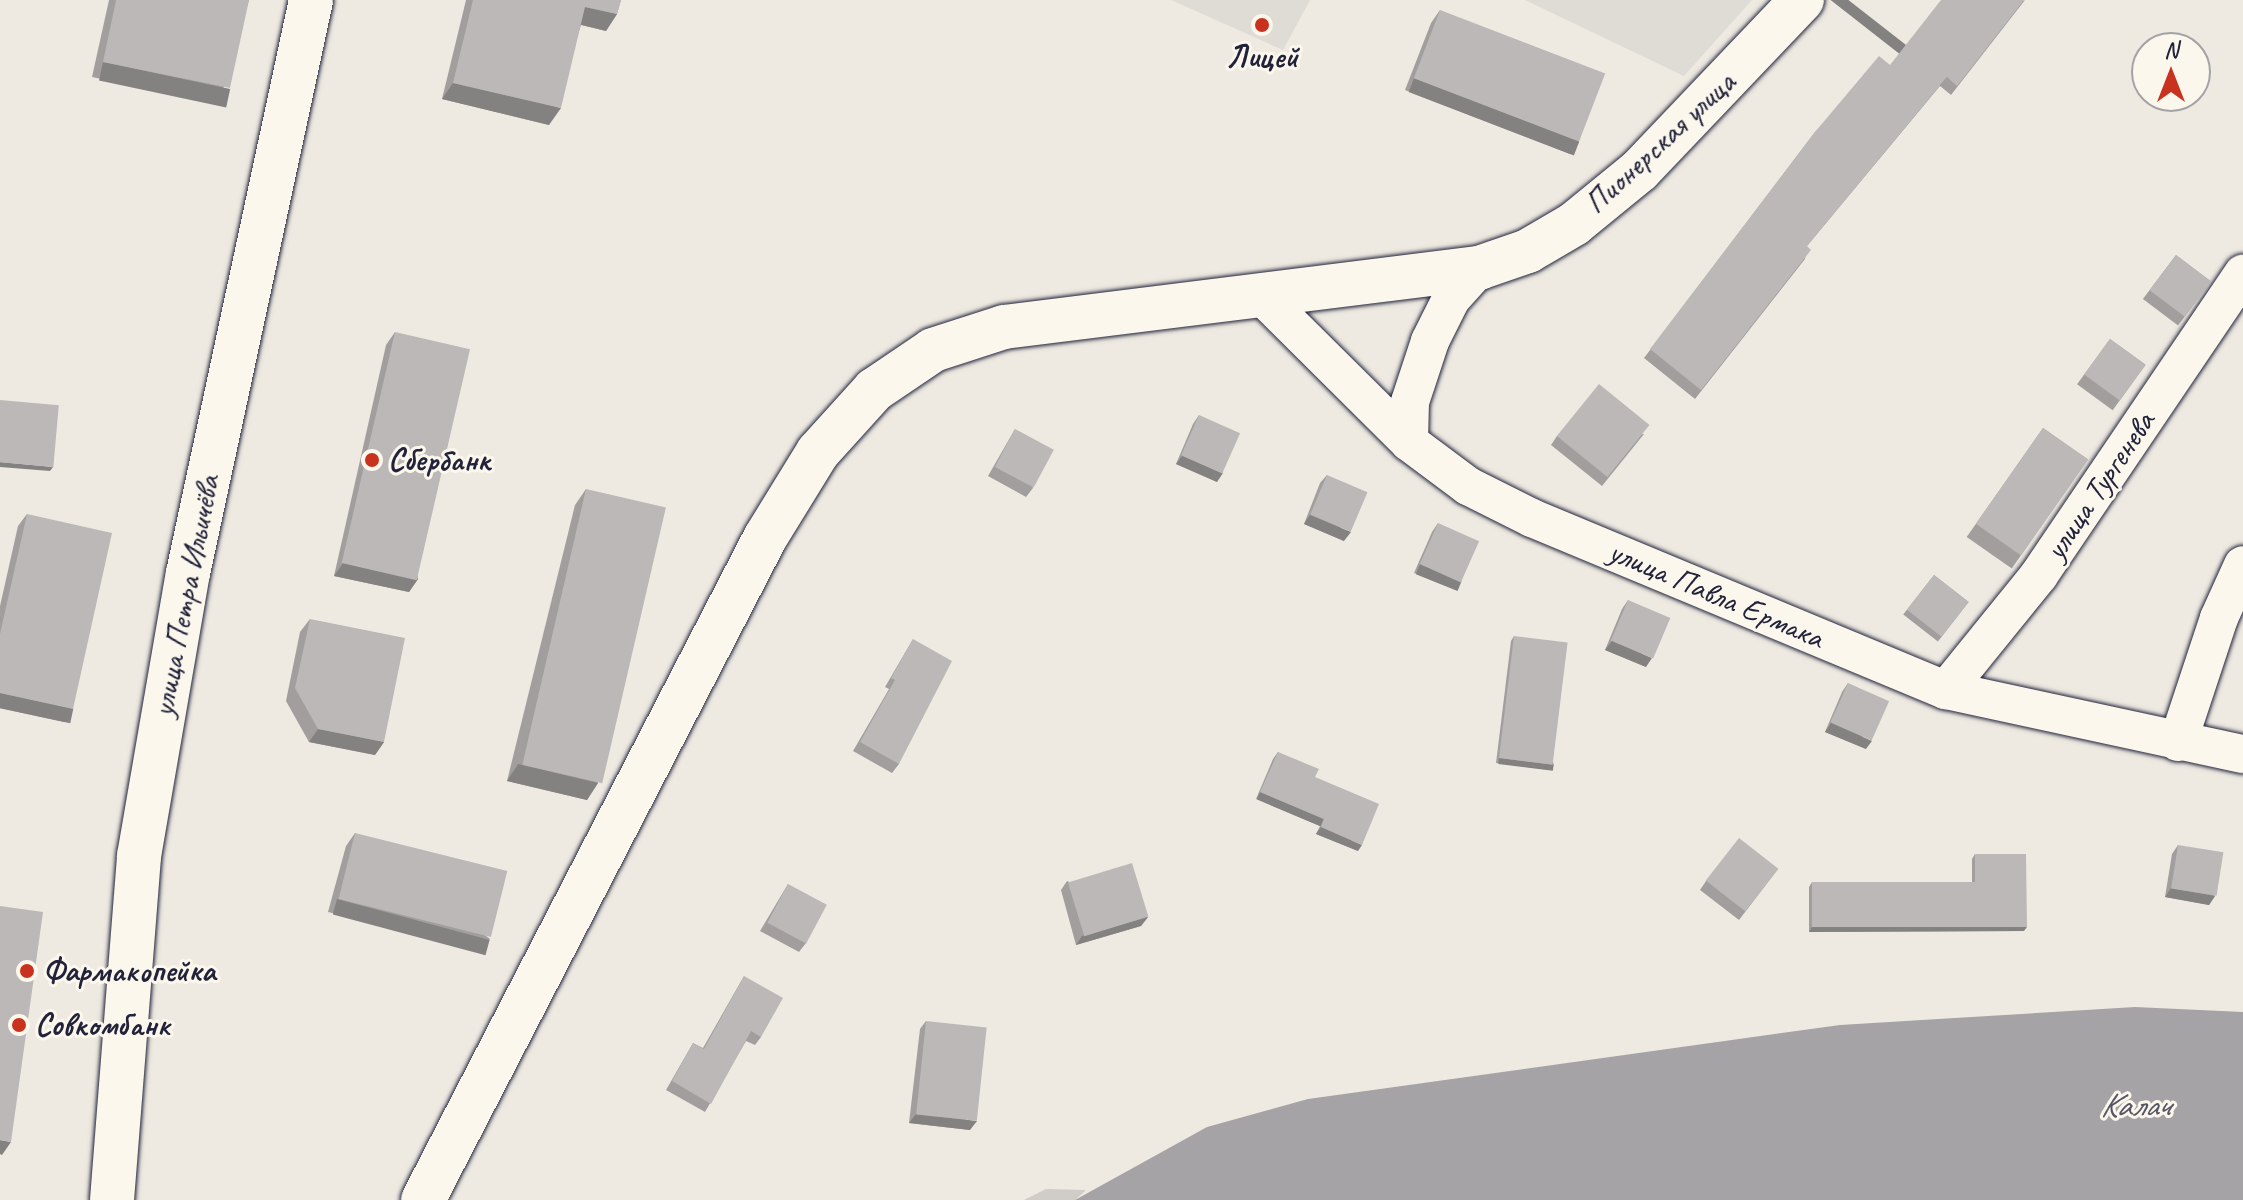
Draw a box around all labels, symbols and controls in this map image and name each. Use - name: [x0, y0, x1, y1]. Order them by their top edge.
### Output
- marker: Лицей: [1253, 16, 1271, 34]
- north arrow: [2131, 32, 2211, 112]
- text: N: [2164, 36, 2178, 64]
- place label: Лицей: [1226, 38, 1298, 76]
- street label: Пионерская улица: [1576, 62, 1744, 224]
- street label: улица Тургенева: [2036, 405, 2164, 567]
- place label: Сбербанк: [388, 441, 490, 479]
- marker: Сбербанк: [363, 451, 381, 469]
- street label: улица Петра Ильичёва: [144, 472, 228, 720]
- street label: улица Павла Ермака: [1603, 533, 1829, 657]
- place label: Фармакопейка: [43, 952, 215, 990]
- marker: Фармакопейка: [18, 962, 36, 980]
- place label: Совкомбанк: [35, 1006, 170, 1044]
- marker: Совкомбанк: [10, 1016, 28, 1034]
- water label: Калач: [2100, 1085, 2170, 1125]

